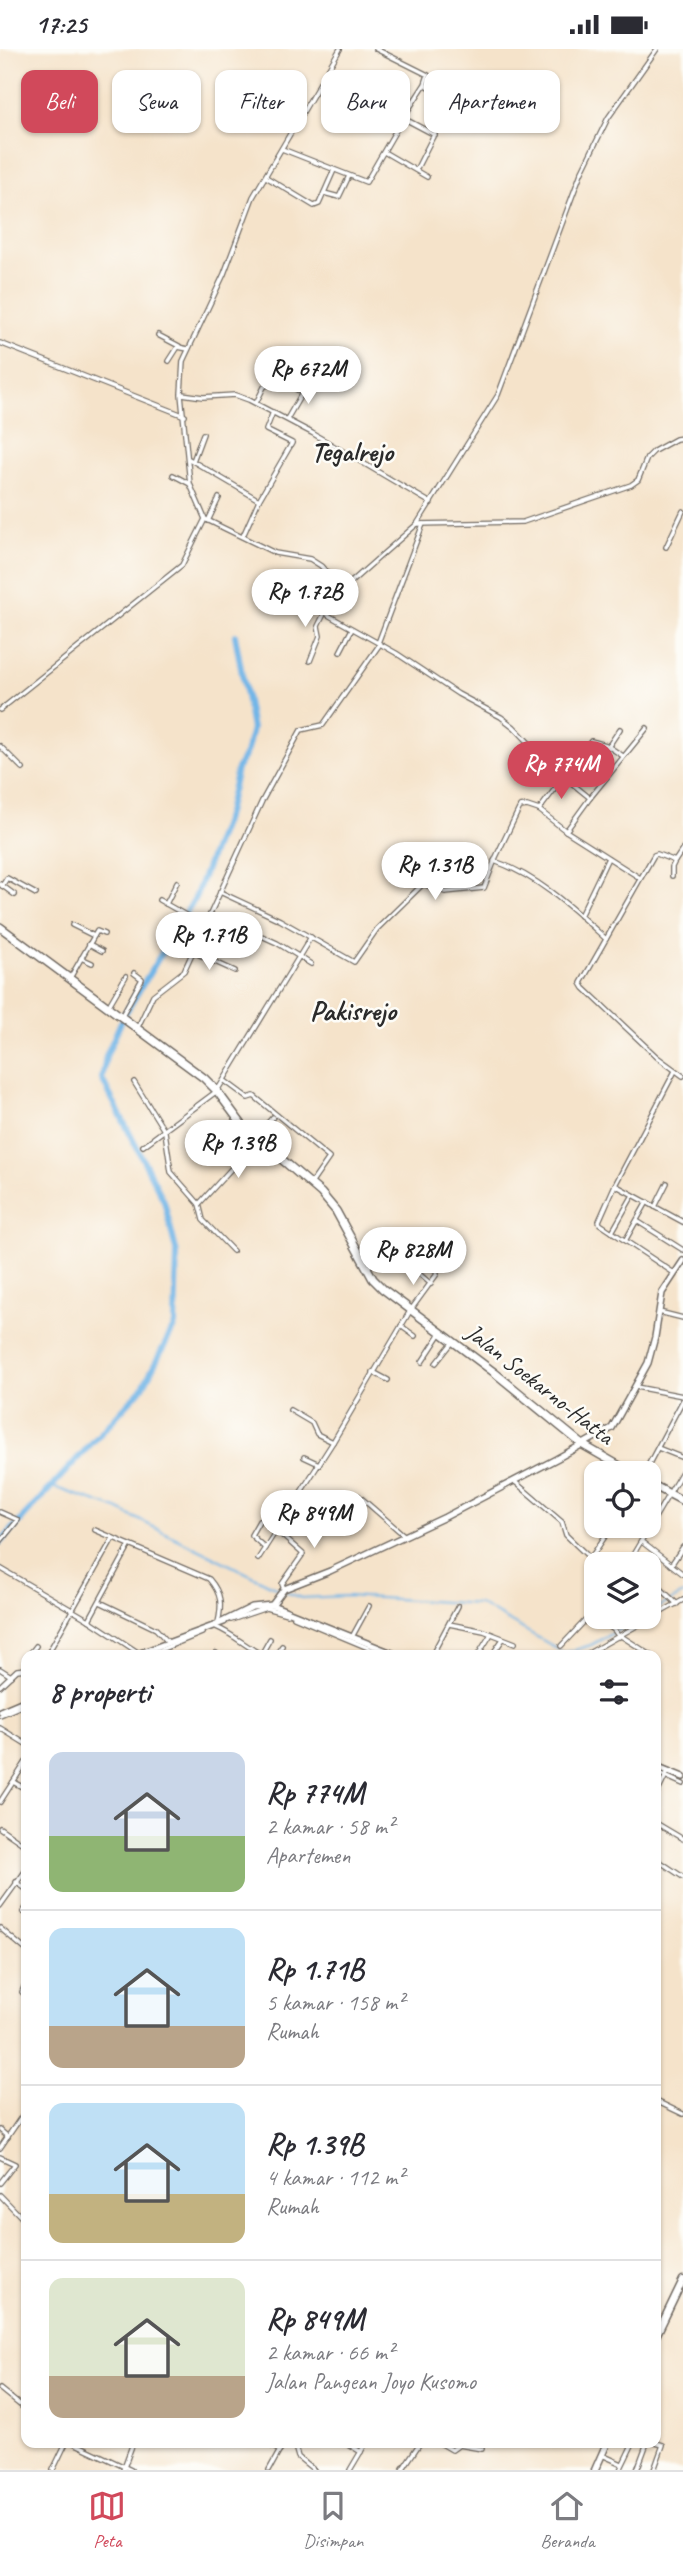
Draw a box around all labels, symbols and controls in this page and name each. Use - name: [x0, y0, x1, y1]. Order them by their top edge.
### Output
- text: 17:25: [35, 8, 86, 41]
- chip: Beli: [21, 70, 98, 133]
- chip: Sewa: [112, 70, 201, 133]
- chip: Filter: [215, 70, 307, 133]
- chip: Baru: [321, 70, 410, 133]
- chip: Apartemen: [424, 70, 560, 133]
- pin: Rp 672M: [243, 347, 373, 406]
- text: Rp 672M: [270, 354, 346, 383]
- district label: Tegalrejo: [311, 434, 395, 469]
- pin: Rp 1.72B: [233, 569, 377, 629]
- text: Rp 1.72B: [268, 577, 342, 606]
- pin: Rp 774M: [496, 741, 626, 801]
- text: Rp 774M: [524, 749, 598, 778]
- pin: Rp 1.31B: [363, 843, 507, 902]
- text: Rp 1.31B: [398, 850, 472, 879]
- pin: Rp 1.71B: [137, 913, 281, 972]
- text: Rp 1.71B: [172, 920, 246, 949]
- district label: Pakisrejo: [310, 993, 398, 1028]
- pin: Rp 1.39B: [166, 1121, 310, 1180]
- text: Rp 1.39B: [201, 1128, 275, 1157]
- pin: Rp 828M: [348, 1227, 478, 1287]
- text: Rp 828M: [375, 1235, 451, 1264]
- street label: Jalan Soekarno-Hatta: [459, 1316, 621, 1452]
- map controls: [584, 1461, 661, 1629]
- button: locate: [584, 1461, 661, 1538]
- pin: Rp 849M: [249, 1491, 379, 1550]
- text: Rp 849M: [277, 1498, 351, 1527]
- button: layers: [584, 1552, 661, 1629]
- text: 8 properti: [49, 1673, 151, 1711]
- icon: filters: [595, 1673, 633, 1711]
- text: Rp 774M: [266, 1774, 364, 1812]
- icon: home: [105, 1780, 189, 1864]
- text: 2 kamar · 58 m²: [266, 1812, 394, 1841]
- text: Apartemen: [266, 1841, 350, 1870]
- text: Rp 1.71B: [266, 1950, 364, 1988]
- icon: home: [105, 1956, 189, 2040]
- text: 5 kamar · 158 m²: [266, 1988, 404, 2017]
- text: Rumah: [266, 2017, 319, 2046]
- text: Rp 1.39B: [266, 2125, 363, 2163]
- icon: home: [105, 2131, 189, 2215]
- text: 4 kamar · 112 m²: [266, 2163, 404, 2192]
- text: Rumah: [266, 2192, 319, 2221]
- text: Rp 849M: [266, 2300, 364, 2338]
- icon: home: [105, 2306, 189, 2390]
- text: 2 kamar · 66 m²: [266, 2338, 394, 2367]
- text: Jalan Pangean Joyo Kusomo: [266, 2367, 476, 2396]
- tab: Peta: [88, 2487, 126, 2553]
- tab: Disimpan: [303, 2487, 363, 2553]
- tab: Beranda: [540, 2487, 595, 2553]

